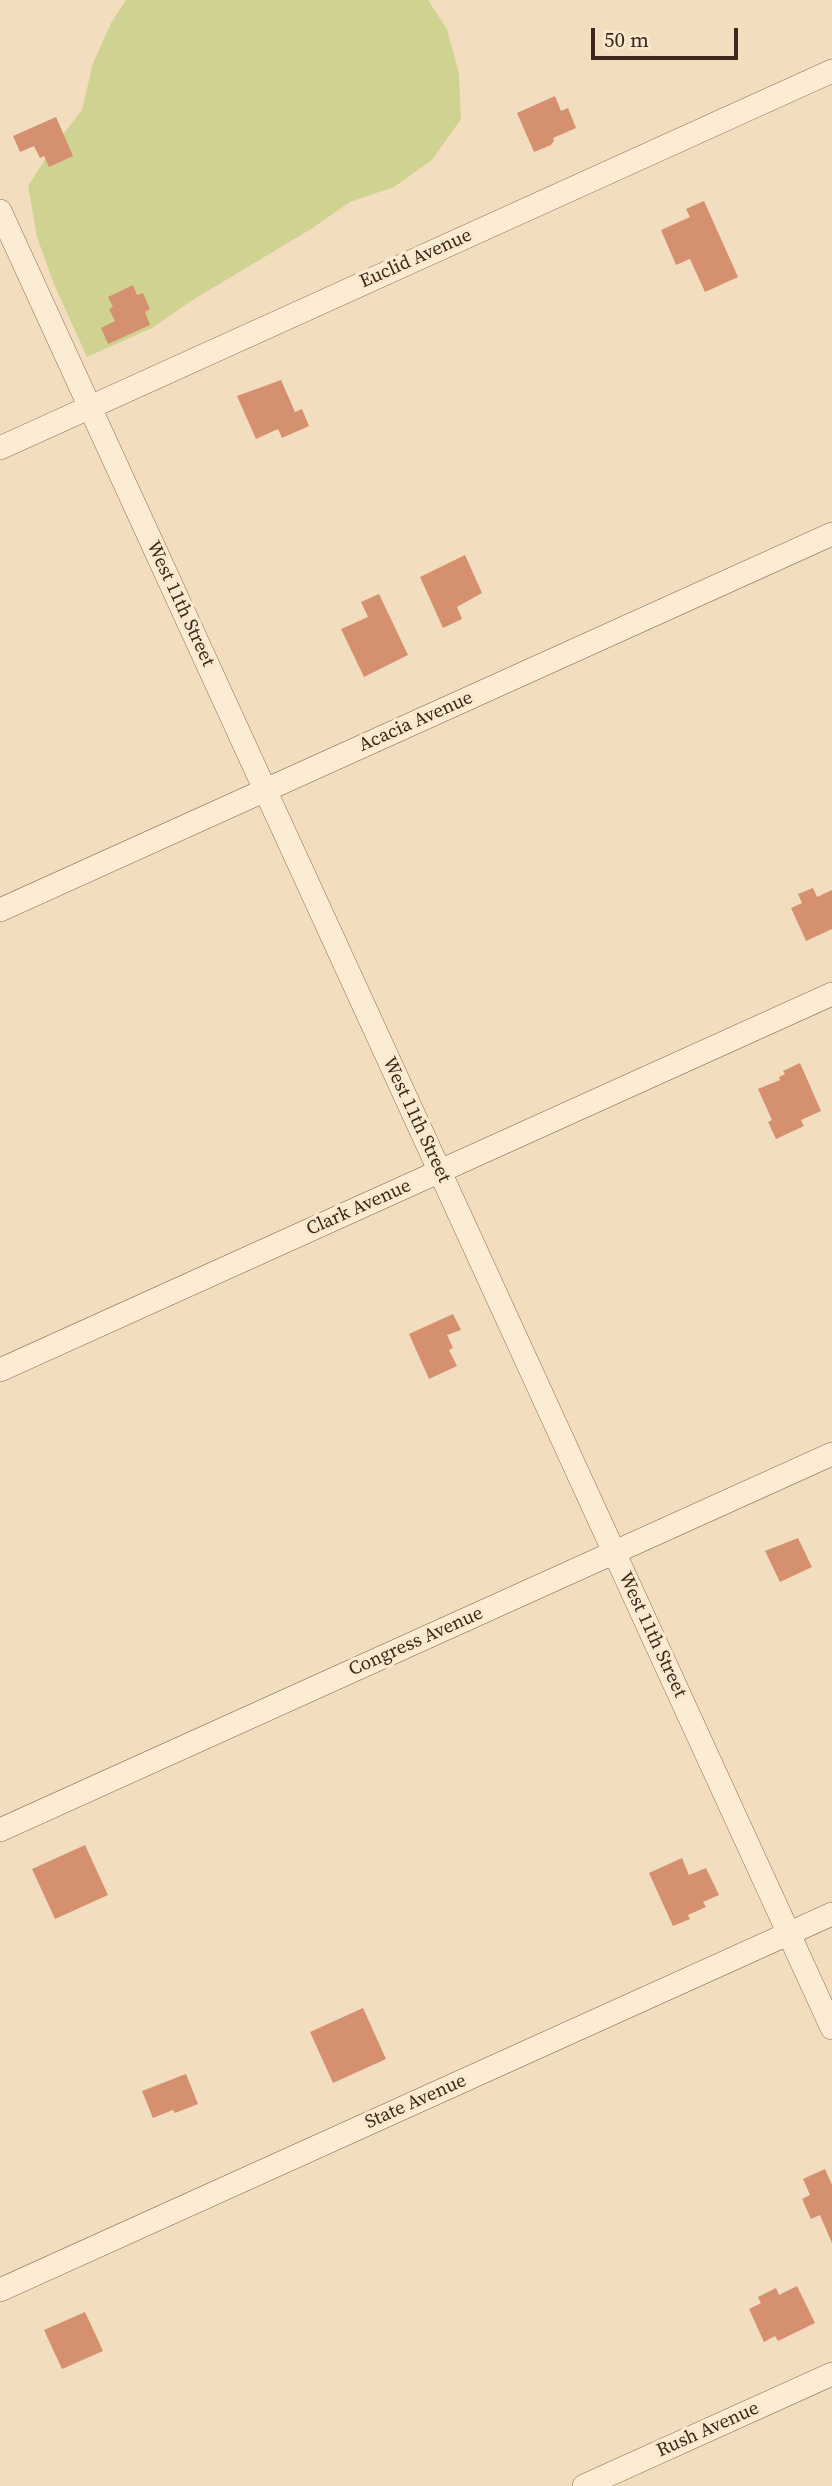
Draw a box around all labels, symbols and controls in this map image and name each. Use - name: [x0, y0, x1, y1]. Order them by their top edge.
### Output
- scale bar: [594, 14, 741, 58]
- text: 50 m: [604, 25, 649, 54]
- street label: Euclid Avenue: [356, 224, 476, 294]
- street label: West 11th Street: [141, 538, 219, 670]
- street label: Acacia Avenue: [355, 687, 477, 757]
- street label: West 11th Street: [377, 1054, 455, 1186]
- street label: Clark Avenue: [303, 1175, 415, 1241]
- street label: West 11th Street: [613, 1569, 691, 1701]
- street label: Congress Avenue: [345, 1602, 487, 1682]
- street label: State Avenue: [362, 2070, 470, 2134]
- street label: Rush Avenue: [653, 2397, 763, 2463]

